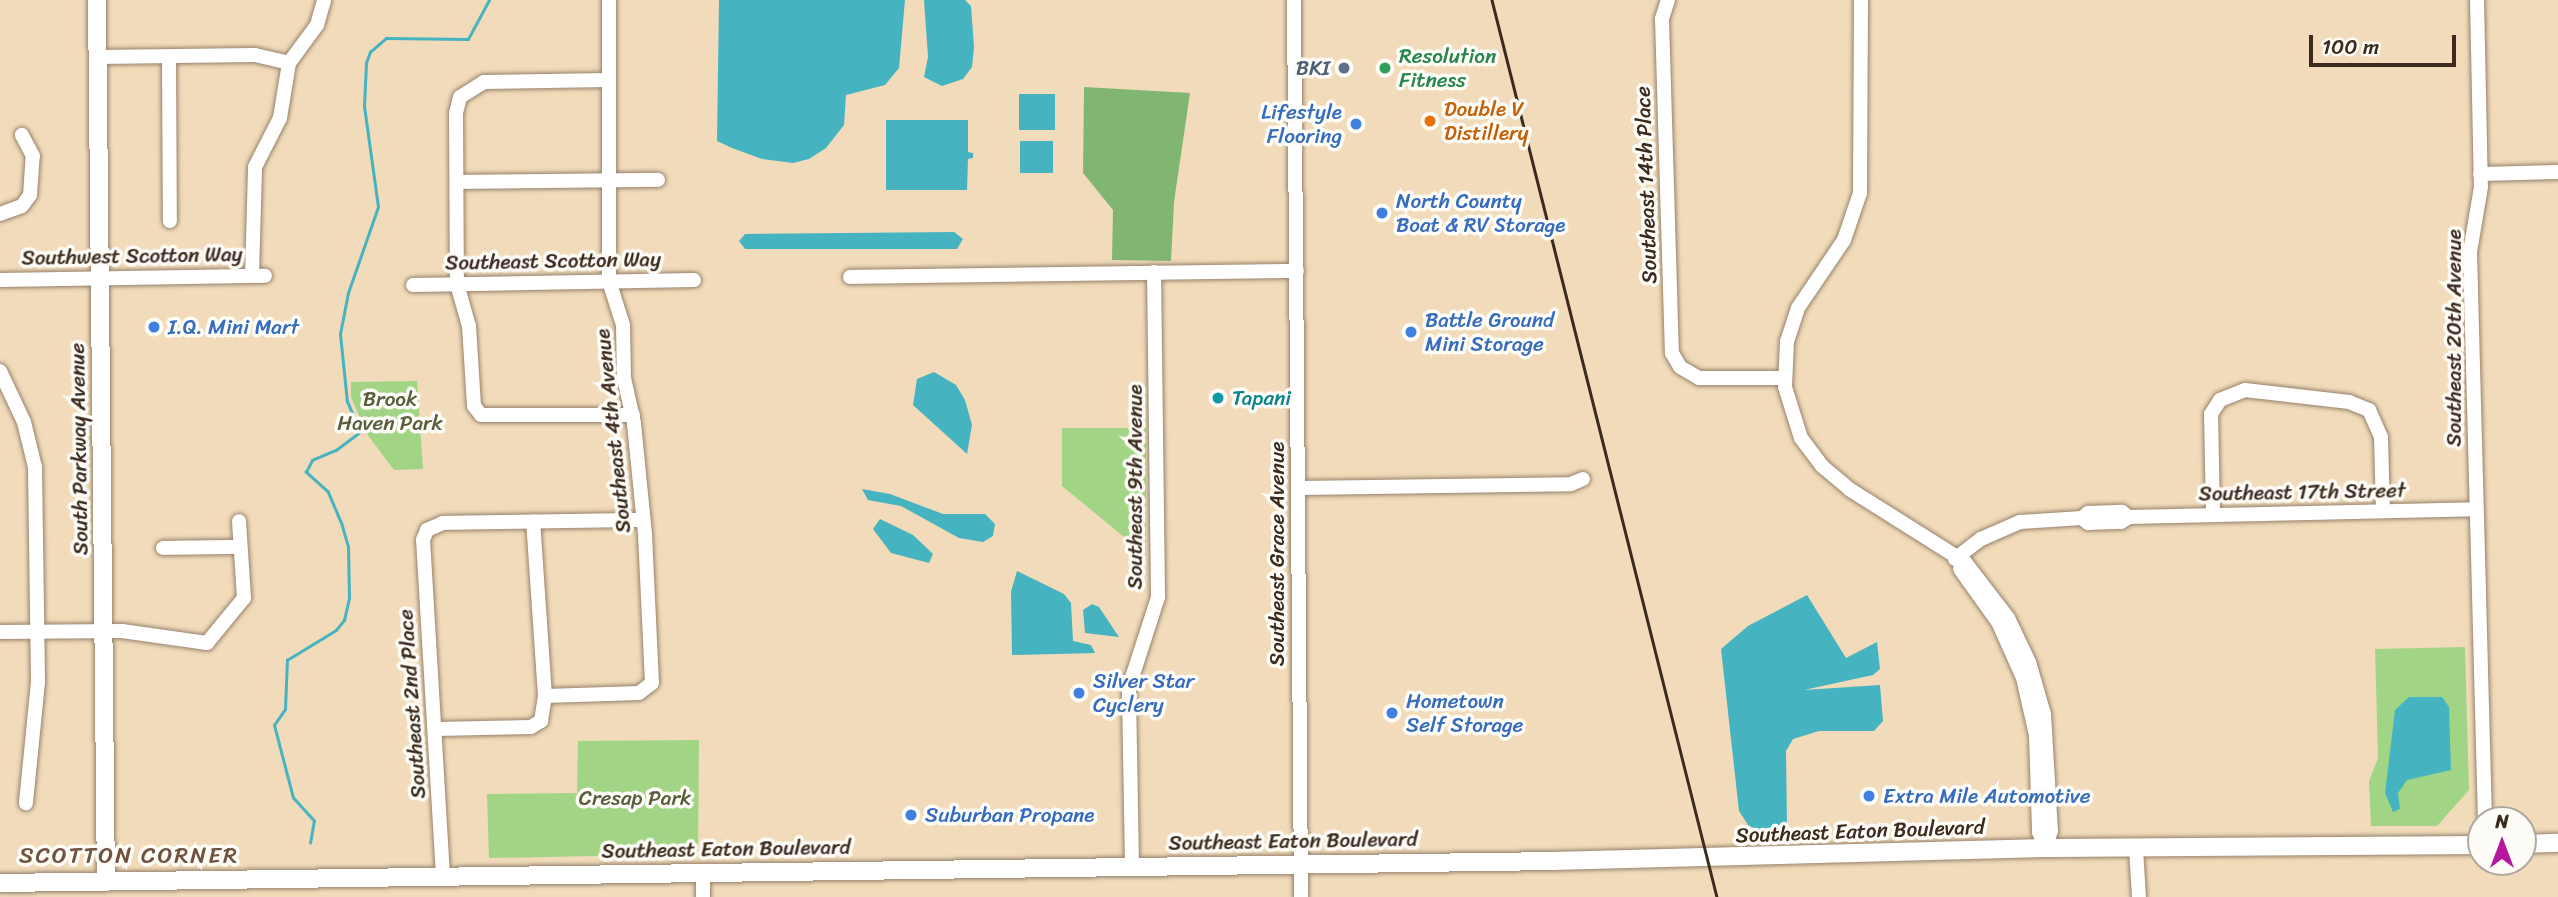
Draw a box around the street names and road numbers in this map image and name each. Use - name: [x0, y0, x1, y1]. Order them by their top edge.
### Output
- street label: Southeast 14th Place: [1630, 86, 1662, 284]
- street label: Southeast 20th Avenue: [2441, 229, 2467, 447]
- street label: Southwest Scotton Way: [21, 241, 243, 271]
- street label: Southeast Scotton Way: [445, 247, 661, 275]
- street label: Southeast 4th Avenue: [590, 328, 636, 534]
- street label: South Parkway Avenue: [65, 343, 93, 555]
- street label: Southeast 9th Avenue: [1122, 385, 1148, 589]
- street label: Southeast Grace Avenue: [1264, 441, 1290, 667]
- street label: Southeast 17th Street: [2198, 478, 2406, 506]
- street label: Southeast 2nd Place: [393, 608, 431, 800]
- street label: Southeast Eaton Boulevard: [1735, 814, 1985, 848]
- street label: Southeast Eaton Boulevard: [1168, 826, 1418, 856]
- street label: Southeast Eaton Boulevard: [601, 834, 851, 864]

